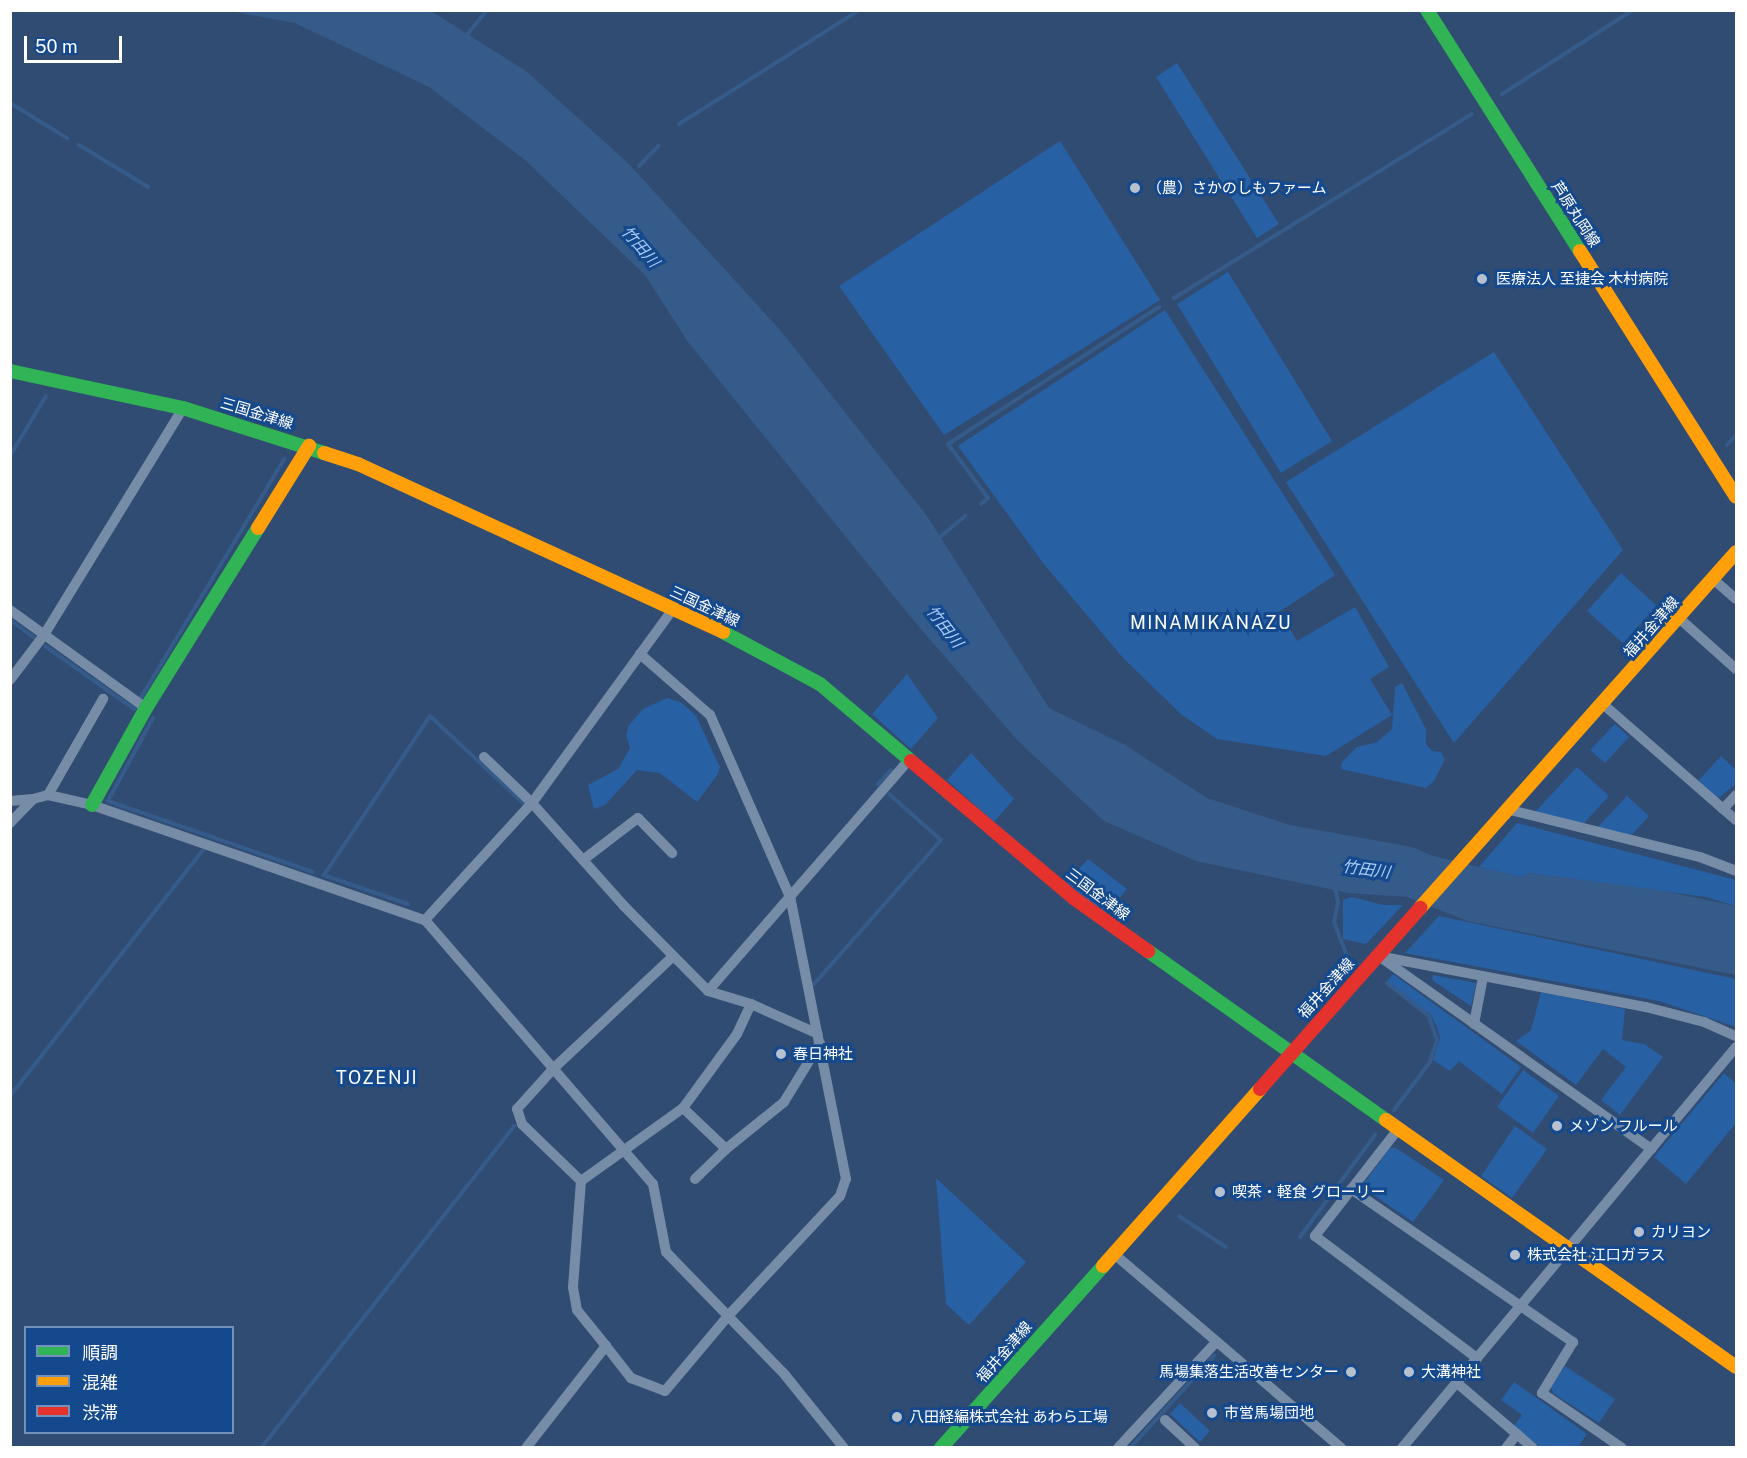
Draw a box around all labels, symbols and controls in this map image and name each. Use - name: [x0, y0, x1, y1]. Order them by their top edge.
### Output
- scale bar: [27, 24, 124, 62]
- text: 50 m: [35, 36, 78, 57]
- street label: 芦原丸岡線: [1548, 178, 1604, 250]
- place label: （農）さかのしもファーム: [1147, 179, 1327, 197]
- marker: （農）さかのしもファーム: [1128, 181, 1142, 195]
- water label: 竹田川: [617, 223, 663, 271]
- marker: 医療法人 至捷会 木村病院: [1473, 270, 1491, 288]
- place label: 医療法人 至捷会 木村病院: [1496, 270, 1668, 288]
- street label: 三国金津線: [219, 393, 295, 433]
- street label: 三国金津線: [667, 582, 743, 630]
- street label: 福井金津線: [1620, 593, 1682, 661]
- water label: 竹田川: [922, 602, 966, 652]
- district label: MINAMIKANAZU: [1130, 612, 1292, 634]
- water label: 竹田川: [1341, 857, 1391, 883]
- street label: 三国金津線: [1063, 864, 1133, 924]
- street label: 福井金津線: [1294, 954, 1358, 1022]
- place label: 春日神社: [793, 1045, 853, 1063]
- marker: 春日神社: [774, 1047, 788, 1061]
- district label: TOZENJI: [336, 1067, 418, 1089]
- place label: メゾン フルール: [1569, 1117, 1678, 1135]
- marker: メゾン フルール: [1550, 1119, 1564, 1133]
- place label: 喫茶・軽食 グローリー: [1232, 1183, 1386, 1201]
- marker: 喫茶・軽食 グローリー: [1213, 1185, 1227, 1199]
- place label: カリヨン: [1651, 1223, 1711, 1241]
- marker: カリヨン: [1632, 1225, 1646, 1239]
- place label: 株式会社 江口ガラス: [1527, 1246, 1666, 1264]
- marker: 株式会社 江口ガラス: [1508, 1248, 1522, 1262]
- street label: 福井金津線: [973, 1318, 1035, 1386]
- legend: [24, 1326, 234, 1434]
- text: 順調: [82, 1342, 118, 1363]
- place label: 馬場集落生活改善センター: [1159, 1363, 1339, 1381]
- place label: 大溝神社: [1421, 1363, 1481, 1381]
- marker: 馬場集落生活改善センター: [1344, 1365, 1358, 1379]
- marker: 大溝神社: [1402, 1365, 1416, 1379]
- text: 混雑: [82, 1372, 118, 1393]
- text: 渋滞: [82, 1402, 118, 1423]
- place label: 市営馬場団地: [1224, 1404, 1314, 1422]
- marker: 市営馬場団地: [1205, 1406, 1219, 1420]
- place label: 八田経編株式会社 あわら工場: [909, 1408, 1108, 1426]
- marker: 八田経編株式会社 あわら工場: [890, 1410, 904, 1424]

